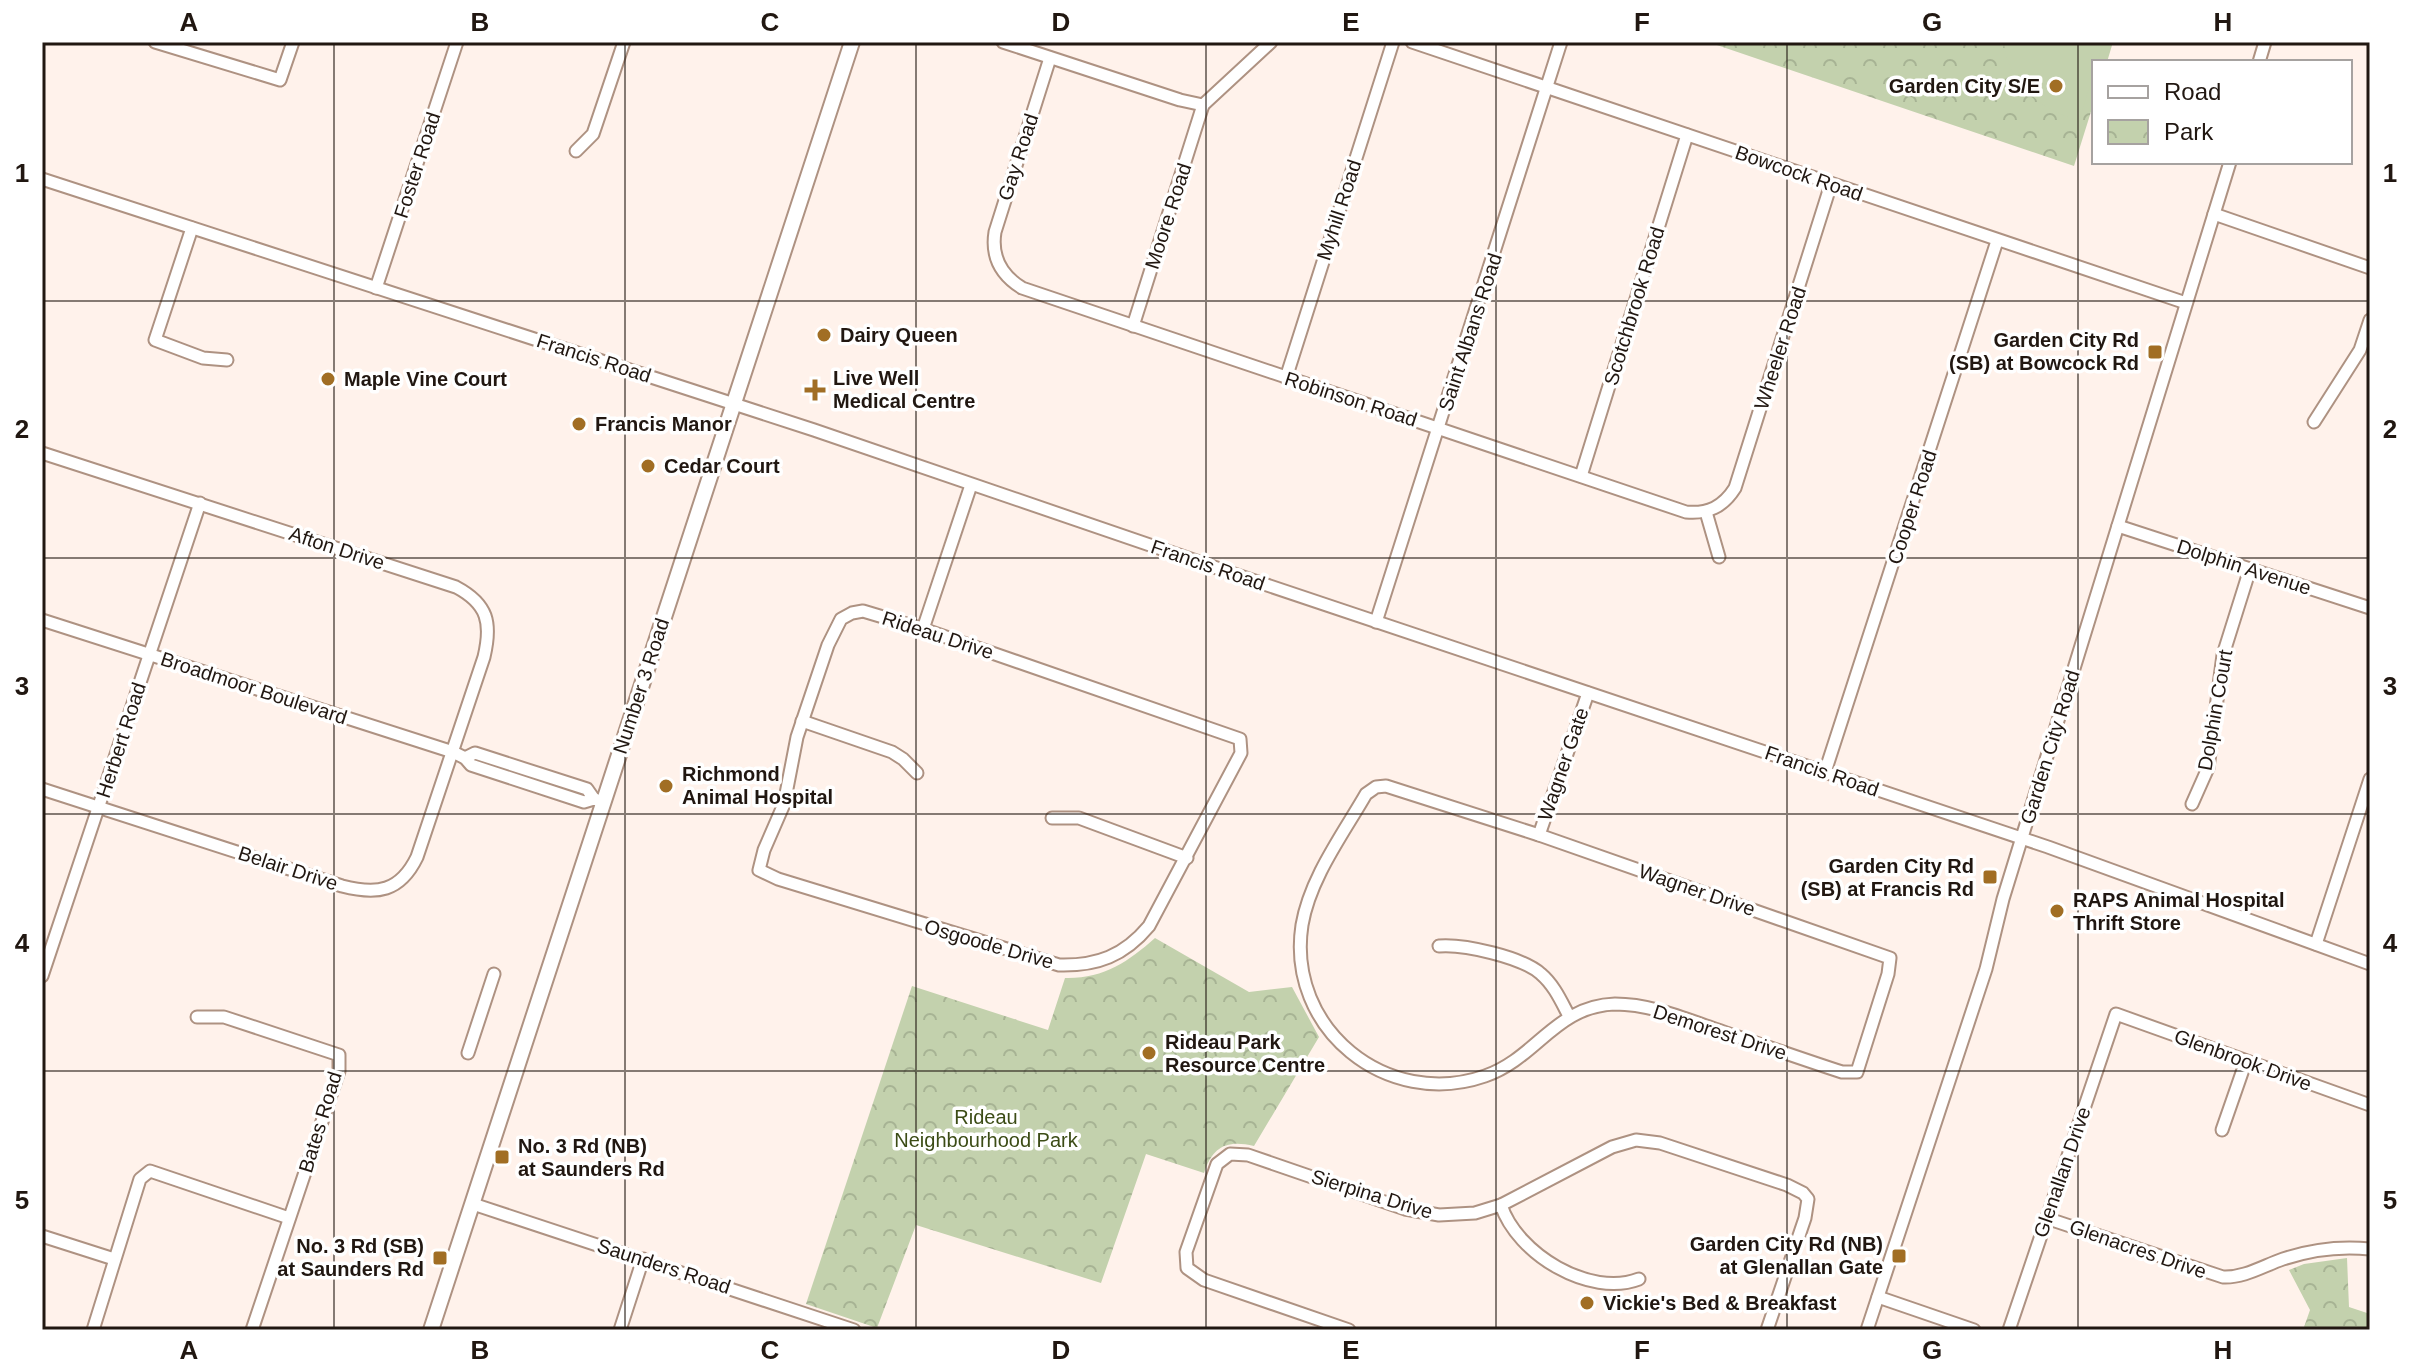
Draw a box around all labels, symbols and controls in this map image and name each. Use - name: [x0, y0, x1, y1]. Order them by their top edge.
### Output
- text: A: [180, 7, 199, 37]
- text: B: [471, 7, 489, 37]
- text: C: [761, 7, 780, 37]
- text: D: [1052, 7, 1070, 37]
- text: E: [1342, 7, 1360, 37]
- text: F: [1634, 7, 1650, 37]
- text: G: [1922, 7, 1942, 37]
- text: H: [2214, 7, 2232, 37]
- legend: [2092, 60, 2352, 164]
- place label: Garden City S/E: [1889, 75, 2040, 97]
- marker: Garden City S/E: [2047, 77, 2065, 95]
- text: Road: [2164, 78, 2221, 105]
- street label: Foster Road: [390, 109, 444, 221]
- street label: Gay Road: [994, 111, 1042, 203]
- text: Park: [2164, 118, 2214, 145]
- street label: Bowcock Road: [1732, 141, 1866, 205]
- street label: Myhill Road: [1312, 157, 1366, 263]
- text: 1: [15, 158, 29, 188]
- text: 1: [2383, 158, 2397, 188]
- street label: Moore Road: [1141, 160, 1195, 272]
- street label: Scotchbrook Road: [1599, 224, 1669, 388]
- street label: Saint Albans Road: [1434, 250, 1506, 414]
- street label: Wheeler Road: [1750, 284, 1810, 412]
- place label: Dairy Queen: [840, 324, 958, 346]
- marker: Dairy Queen: [815, 326, 833, 344]
- street label: Francis Road: [534, 329, 654, 387]
- place label: Garden City Rd (SB) at Bowcock Rd: [1949, 329, 2139, 374]
- marker: Garden City Rd (SB) at Bowcock Rd: [2146, 343, 2164, 361]
- place label: Live Well Medical Centre: [833, 367, 975, 412]
- street label: Robinson Road: [1282, 367, 1420, 431]
- place label: Maple Vine Court: [344, 368, 507, 390]
- marker: Maple Vine Court: [319, 370, 337, 388]
- marker: Live Well Medical Centre: [804, 379, 826, 401]
- place label: Francis Manor: [595, 413, 732, 435]
- text: 2: [15, 414, 29, 444]
- text: 2: [2383, 414, 2397, 444]
- marker: Francis Manor: [570, 415, 588, 433]
- street label: Cooper Road: [1883, 447, 1941, 567]
- place label: Cedar Court: [664, 455, 780, 477]
- marker: Cedar Court: [639, 457, 657, 475]
- street label: Afton Drive: [287, 522, 387, 574]
- street label: Francis Road: [1148, 535, 1268, 595]
- street label: Dolphin Avenue: [2174, 535, 2314, 599]
- street label: Rideau Drive: [880, 607, 996, 663]
- street label: Number 3 Road: [609, 615, 673, 757]
- street label: Broadmoor Boulevard: [158, 647, 350, 729]
- street label: Dolphin Court: [2194, 647, 2237, 772]
- street label: Garden City Road: [2016, 667, 2084, 827]
- text: 3: [15, 671, 29, 701]
- text: 3: [2383, 671, 2397, 701]
- street label: Herbert Road: [92, 680, 150, 800]
- street label: Wagner Gate: [1533, 705, 1593, 823]
- street label: Francis Road: [1762, 741, 1882, 801]
- place label: Richmond Animal Hospital: [682, 763, 833, 808]
- marker: Richmond Animal Hospital: [657, 777, 675, 795]
- street label: Belair Drive: [235, 842, 341, 894]
- place label: Garden City Rd (SB) at Francis Rd: [1801, 855, 1974, 900]
- street label: Wagner Drive: [1636, 860, 1758, 920]
- marker: Garden City Rd (SB) at Francis Rd: [1981, 868, 1999, 886]
- place label: RAPS Animal Hospital Thrift Store: [2073, 889, 2285, 934]
- marker: RAPS Animal Hospital Thrift Store: [2048, 902, 2066, 920]
- street label: Osgoode Drive: [922, 915, 1056, 973]
- text: 4: [15, 928, 30, 958]
- text: 4: [2383, 928, 2398, 958]
- street label: Demorest Drive: [1651, 1000, 1789, 1064]
- street label: Glenbrook Drive: [2171, 1025, 2315, 1095]
- place label: Rideau Park Resource Centre: [1165, 1031, 1325, 1076]
- marker: Rideau Park Resource Centre: [1140, 1044, 1158, 1062]
- street label: Bates Road: [294, 1069, 346, 1175]
- street label: Glenallan Drive: [2029, 1104, 2095, 1240]
- park label: Rideau Neighbourhood Park: [894, 1106, 1079, 1151]
- place label: No. 3 Rd (NB) at Saunders Rd: [518, 1135, 665, 1180]
- marker: No. 3 Rd (NB) at Saunders Rd: [493, 1148, 511, 1166]
- street label: Sierpina Drive: [1309, 1165, 1435, 1223]
- text: 5: [15, 1185, 29, 1215]
- text: 5: [2383, 1185, 2397, 1215]
- street label: Glenacres Drive: [2067, 1215, 2209, 1283]
- place label: Garden City Rd (NB) at Glenallan Gate: [1690, 1233, 1883, 1278]
- street label: Saunders Road: [595, 1234, 733, 1298]
- place label: No. 3 Rd (SB) at Saunders Rd: [277, 1235, 424, 1280]
- marker: Garden City Rd (NB) at Glenallan Gate: [1890, 1247, 1908, 1265]
- marker: No. 3 Rd (SB) at Saunders Rd: [431, 1249, 449, 1267]
- place label: Vickie's Bed & Breakfast: [1603, 1292, 1837, 1314]
- marker: Vickie's Bed & Breakfast: [1578, 1294, 1596, 1312]
- text: A: [180, 1335, 199, 1365]
- text: B: [471, 1335, 489, 1365]
- text: C: [761, 1335, 780, 1365]
- text: D: [1052, 1335, 1070, 1365]
- text: E: [1342, 1335, 1360, 1365]
- text: F: [1634, 1335, 1650, 1365]
- text: G: [1922, 1335, 1942, 1365]
- text: H: [2214, 1335, 2232, 1365]

